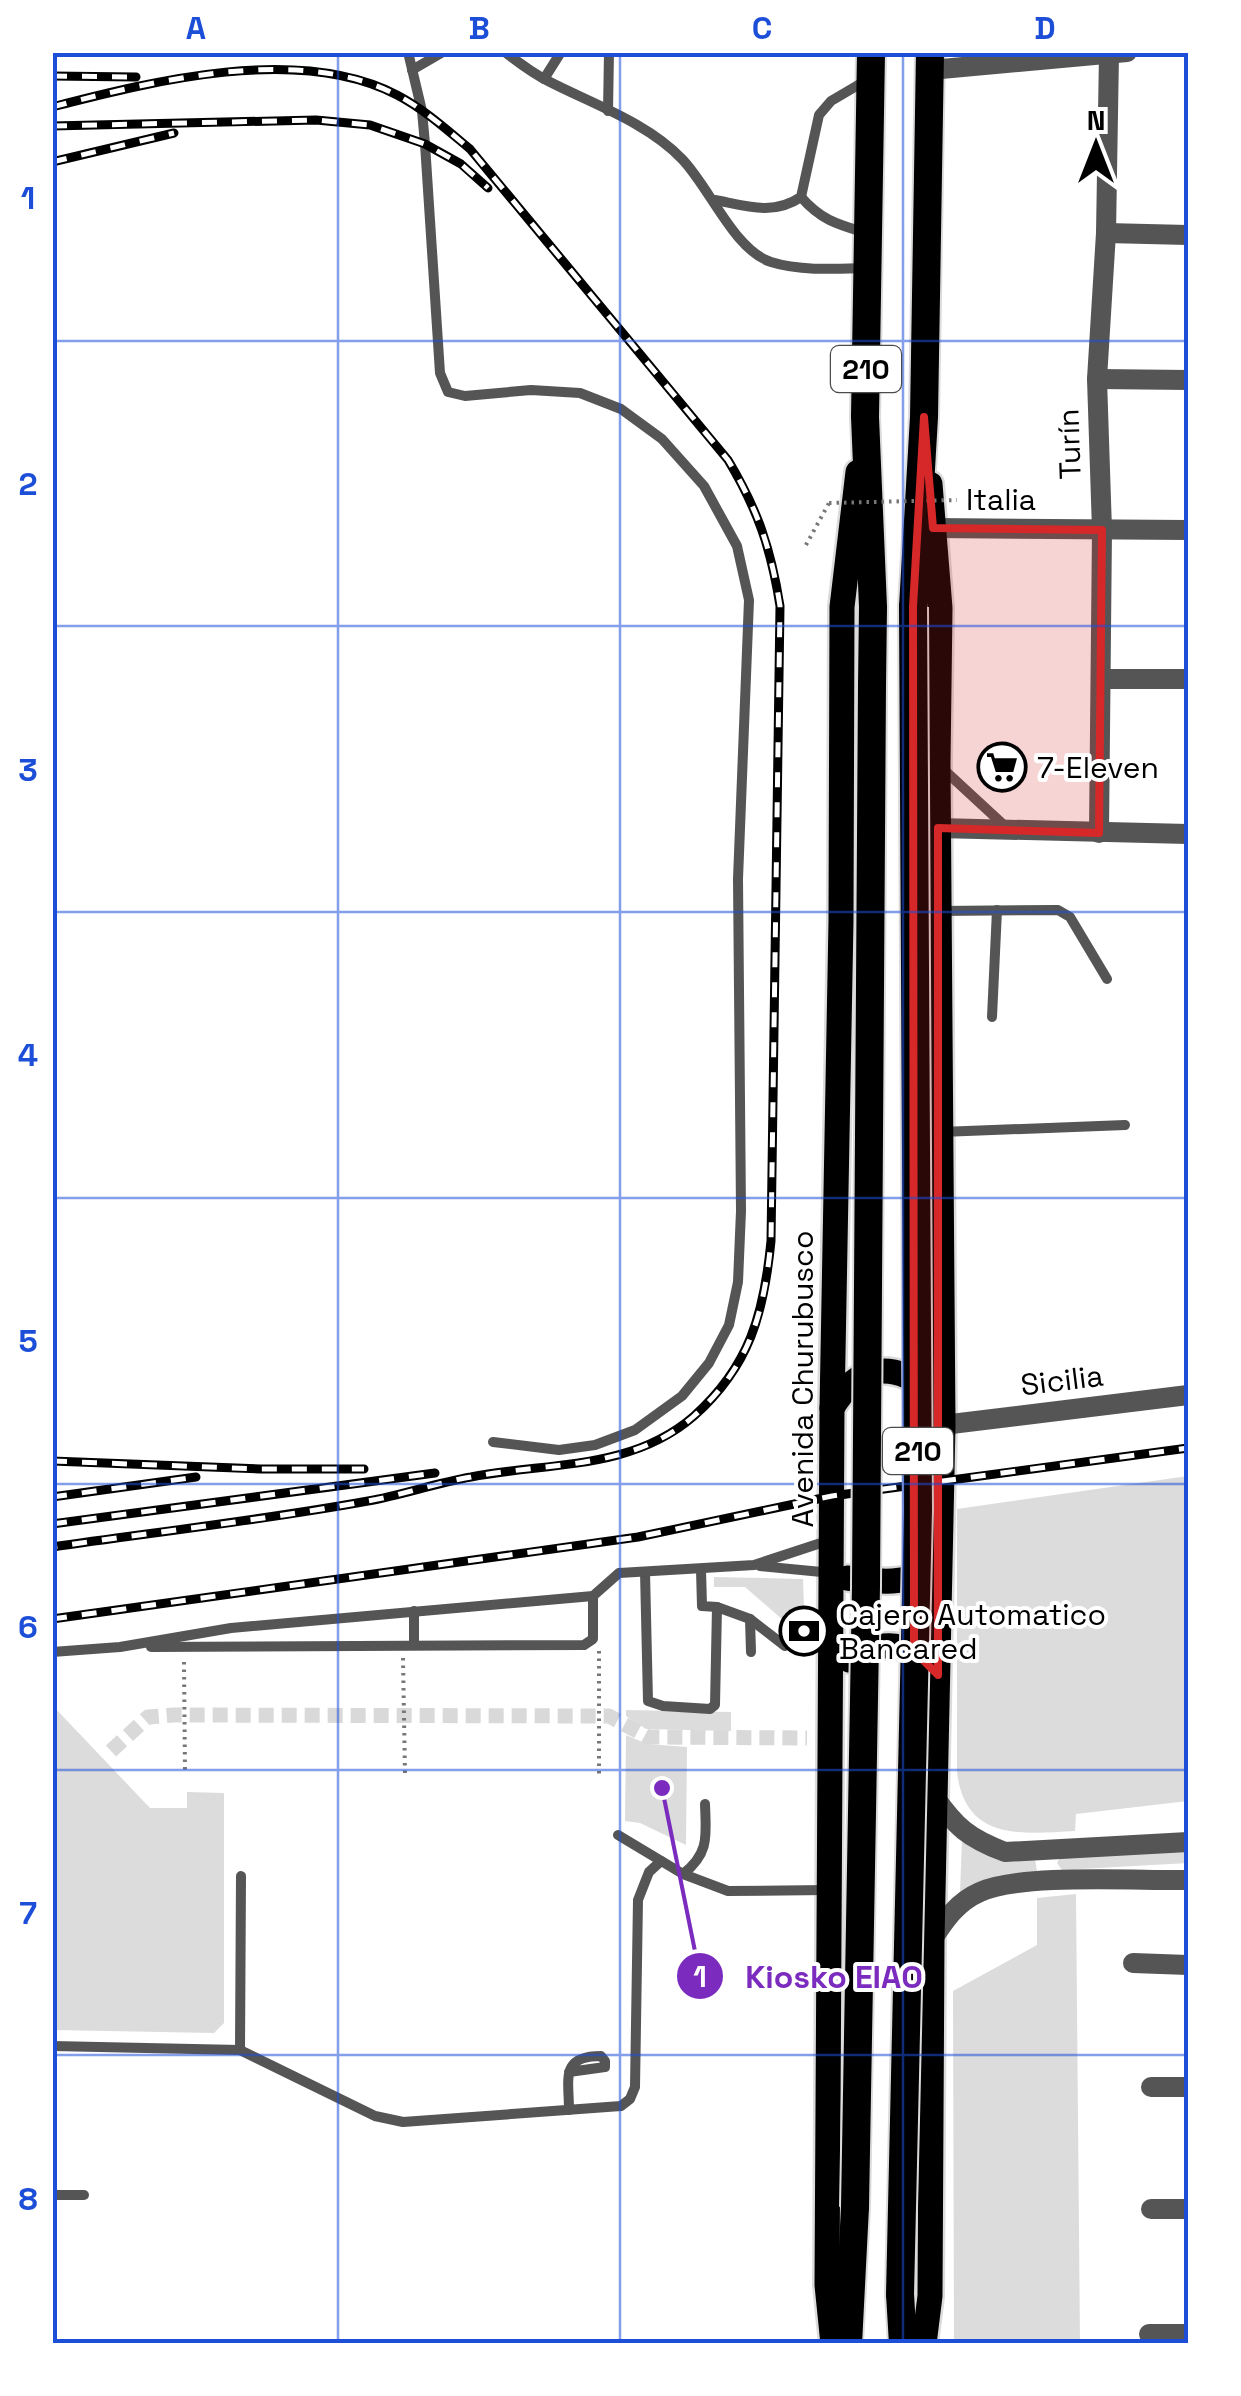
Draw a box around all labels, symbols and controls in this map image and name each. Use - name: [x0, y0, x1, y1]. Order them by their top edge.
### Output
- text: A: [186, 8, 206, 48]
- text: B: [468, 8, 490, 48]
- text: C: [752, 8, 772, 48]
- text: D: [1034, 8, 1056, 48]
- north arrow: [1046, 95, 1146, 195]
- text: N: [1087, 102, 1105, 138]
- text: 1: [21, 178, 35, 218]
- road number: 210: [831, 346, 901, 392]
- street label: Turín: [1048, 408, 1090, 480]
- text: 2: [18, 464, 38, 504]
- street label: Italia: [966, 480, 1036, 519]
- supermarket icon: 7-Eleven: [976, 741, 1028, 793]
- place label: 7-Eleven: [1037, 748, 1159, 787]
- text: 3: [18, 750, 38, 790]
- text: 4: [18, 1035, 38, 1075]
- street label: Avenida Churubusco: [783, 1230, 822, 1528]
- text: 5: [18, 1321, 38, 1361]
- street label: Sicilia: [1018, 1356, 1106, 1404]
- road number: 210: [883, 1428, 953, 1474]
- place label: Cajero Automatico Bancared: [839, 1595, 1106, 1668]
- bank icon: Cajero Automatico Bancared: [778, 1605, 830, 1657]
- text: 6: [18, 1607, 38, 1647]
- text: 7: [19, 1893, 37, 1933]
- callout: Kiosko EIAO: [675, 1945, 943, 2007]
- text: 1: [693, 1957, 707, 1996]
- text: Kiosko EIAO: [745, 1957, 923, 1997]
- text: 8: [18, 2179, 38, 2219]

